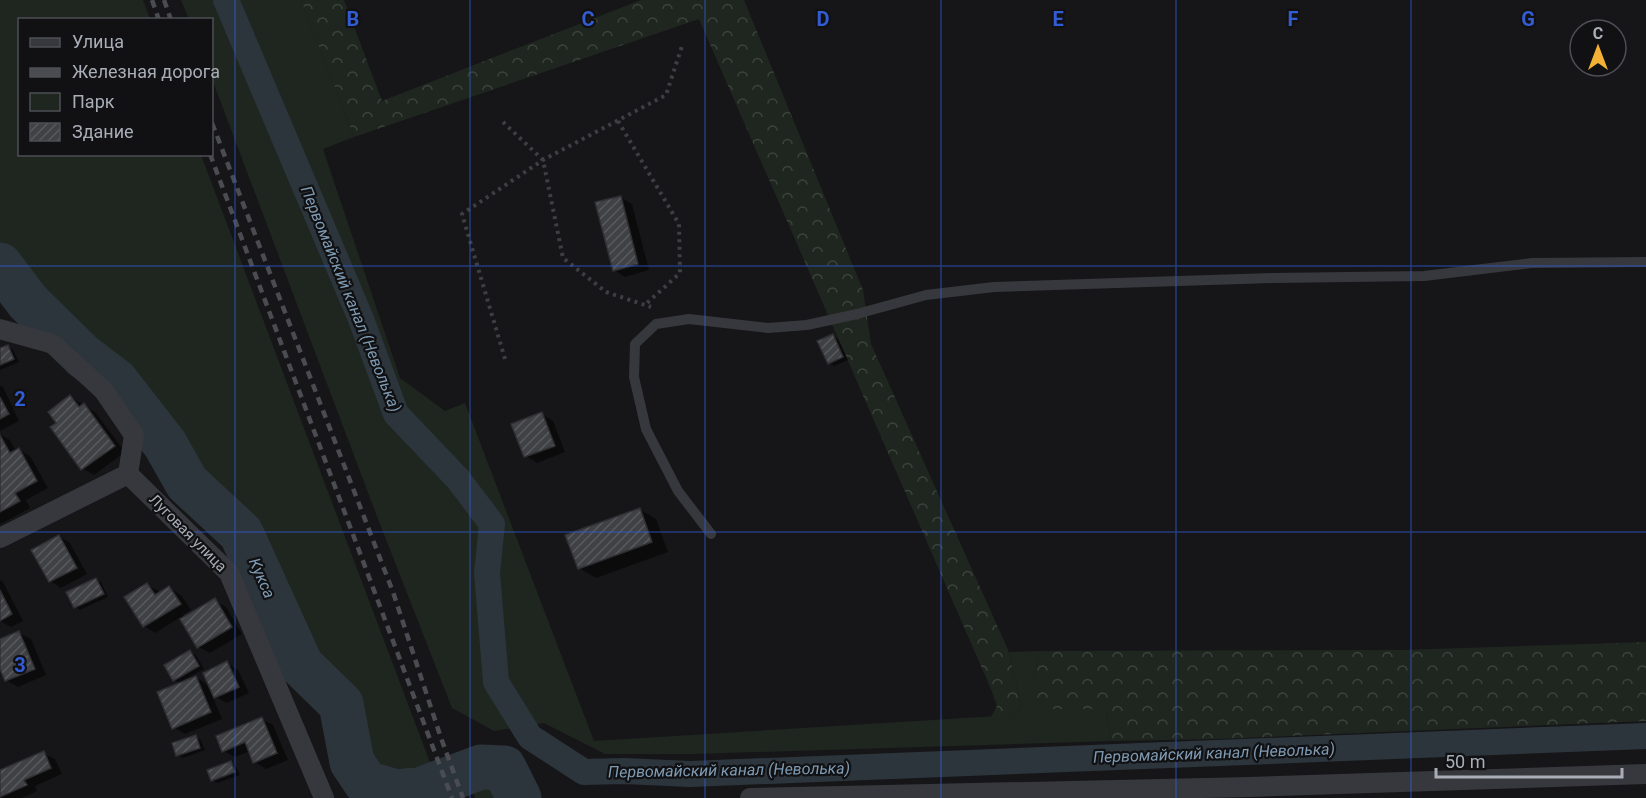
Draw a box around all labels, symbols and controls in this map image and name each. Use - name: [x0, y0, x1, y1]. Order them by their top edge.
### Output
- text: B: [347, 7, 359, 31]
- text: C: [581, 7, 595, 31]
- text: D: [817, 7, 830, 31]
- text: E: [1052, 7, 1064, 31]
- text: F: [1288, 7, 1299, 31]
- text: G: [1521, 7, 1535, 31]
- legend: [18, 18, 213, 156]
- north arrow: [1568, 18, 1628, 78]
- text: С: [1593, 24, 1603, 43]
- text: Улица: [72, 31, 124, 52]
- text: Железная дорога: [72, 61, 220, 82]
- text: Парк: [72, 91, 115, 112]
- text: Здание: [72, 121, 134, 142]
- water label: Первомайский канал (Неволька): [297, 183, 405, 415]
- text: 2: [14, 387, 26, 411]
- street label: Луговая улица: [145, 490, 231, 576]
- water label: Кукса: [245, 555, 279, 601]
- text: 3: [14, 653, 26, 677]
- water label: Первомайский канал (Неволька): [1093, 739, 1335, 767]
- scale bar: [1436, 741, 1622, 779]
- text: 50 m: [1445, 751, 1485, 772]
- water label: Первомайский канал (Неволька): [608, 758, 850, 782]

